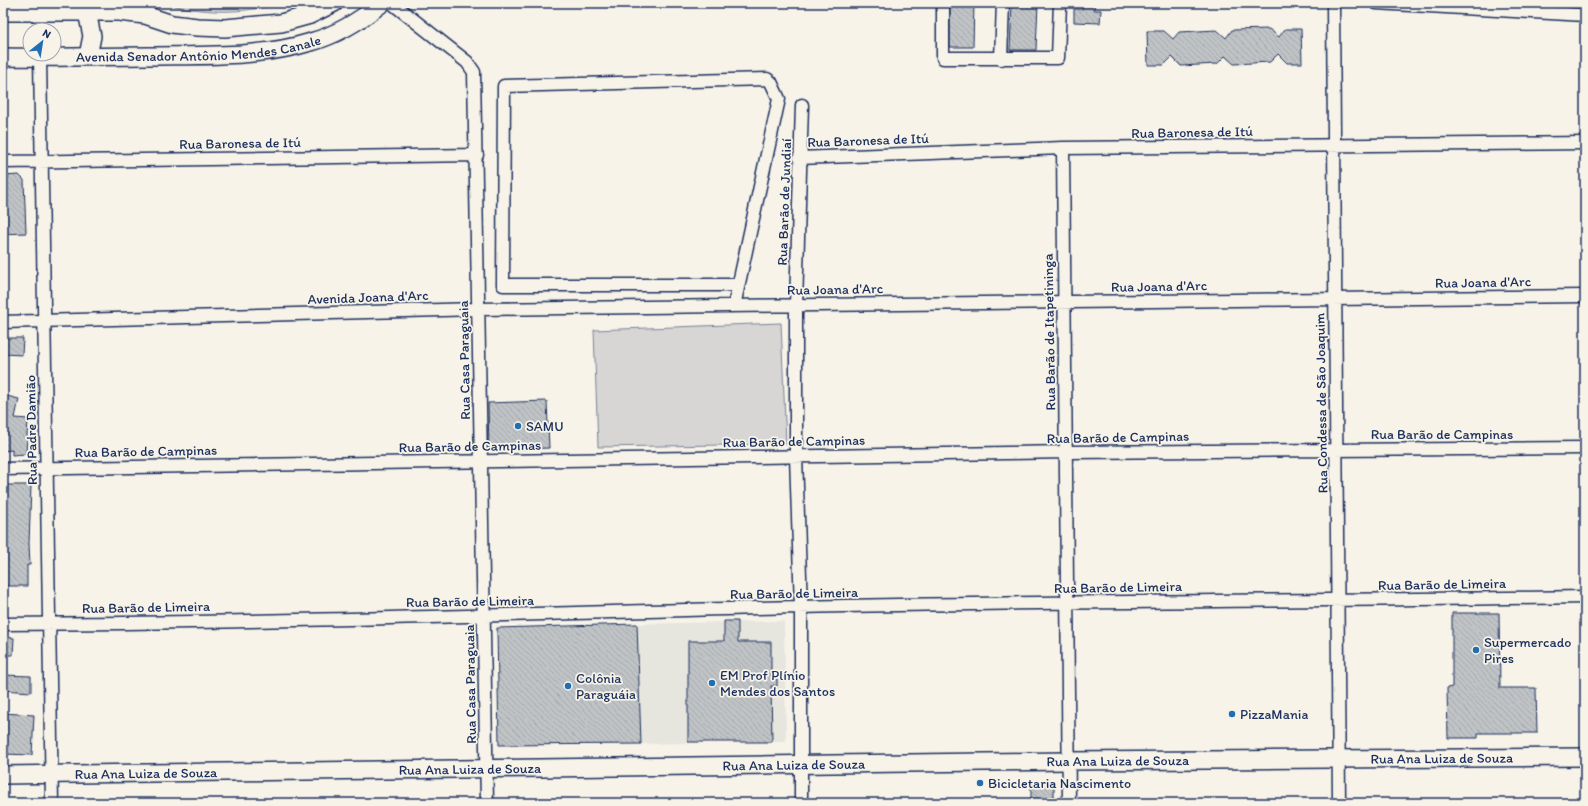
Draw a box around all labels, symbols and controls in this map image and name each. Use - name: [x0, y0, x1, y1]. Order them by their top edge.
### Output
- north arrow: [22, 22, 62, 62]
- text: N: [40, 26, 53, 41]
- street label: Avenida Senador Antônio Mendes Canale: [76, 31, 323, 66]
- street label: Rua Baronesa de Itú: [1131, 123, 1253, 142]
- street label: Rua Baronesa de Itú: [807, 130, 929, 151]
- street label: Rua Baronesa de Itú: [179, 134, 301, 153]
- street label: Rua Barão de Jundiaí: [774, 138, 795, 266]
- street label: Rua Barão de Itapetininga: [1040, 253, 1059, 411]
- street label: Rua Joana d'Arc: [1435, 273, 1532, 292]
- street label: Rua Joana d'Arc: [1111, 277, 1208, 296]
- street label: Rua Joana d'Arc: [787, 280, 884, 299]
- street label: Avenida Joana d'Arc: [307, 287, 429, 308]
- street label: Rua Casa Paraguaia: [455, 299, 474, 420]
- street label: Rua Condessa de São Joaquim: [1311, 312, 1332, 493]
- street label: Rua Padre Damião: [22, 375, 41, 485]
- place label: SAMU: [526, 418, 563, 435]
- marker: SAMU: [513, 421, 523, 431]
- street label: Rua Barão de Campinas: [1371, 426, 1513, 443]
- street label: Rua Barão de Campinas: [1047, 428, 1189, 447]
- street label: Rua Barão de Campinas: [723, 432, 865, 451]
- street label: Rua Barão de Campinas: [399, 437, 541, 456]
- street label: Rua Barão de Campinas: [75, 442, 217, 461]
- street label: Rua Barão de Limeira: [1378, 575, 1507, 594]
- street label: Rua Barão de Limeira: [1054, 578, 1183, 597]
- street label: Rua Barão de Limeira: [730, 584, 859, 603]
- street label: Rua Barão de Limeira: [406, 592, 535, 611]
- street label: Rua Barão de Limeira: [82, 598, 211, 617]
- street label: Rua Casa Paraguaia: [461, 623, 480, 744]
- place label: Supermercado Pires: [1484, 634, 1571, 667]
- marker: Supermercado Pires: [1471, 645, 1481, 655]
- place label: EM Prof Plínio Mendes dos Santos: [720, 667, 835, 700]
- place label: Colônia Paraguáia: [576, 670, 636, 703]
- marker: EM Prof Plínio Mendes dos Santos: [707, 678, 717, 688]
- marker: Colônia Paraguáia: [563, 681, 573, 691]
- place label: PizzaMania: [1240, 706, 1308, 723]
- marker: PizzaMania: [1227, 709, 1237, 719]
- street label: Rua Ana Luiza de Souza: [1370, 750, 1514, 768]
- street label: Rua Ana Luiza de Souza: [1046, 752, 1190, 770]
- street label: Rua Ana Luiza de Souza: [722, 756, 866, 775]
- street label: Rua Ana Luiza de Souza: [398, 760, 542, 779]
- street label: Rua Ana Luiza de Souza: [75, 764, 218, 783]
- place label: Bicicletaria Nascimento: [988, 775, 1131, 792]
- marker: Bicicletaria Nascimento: [975, 778, 985, 788]

